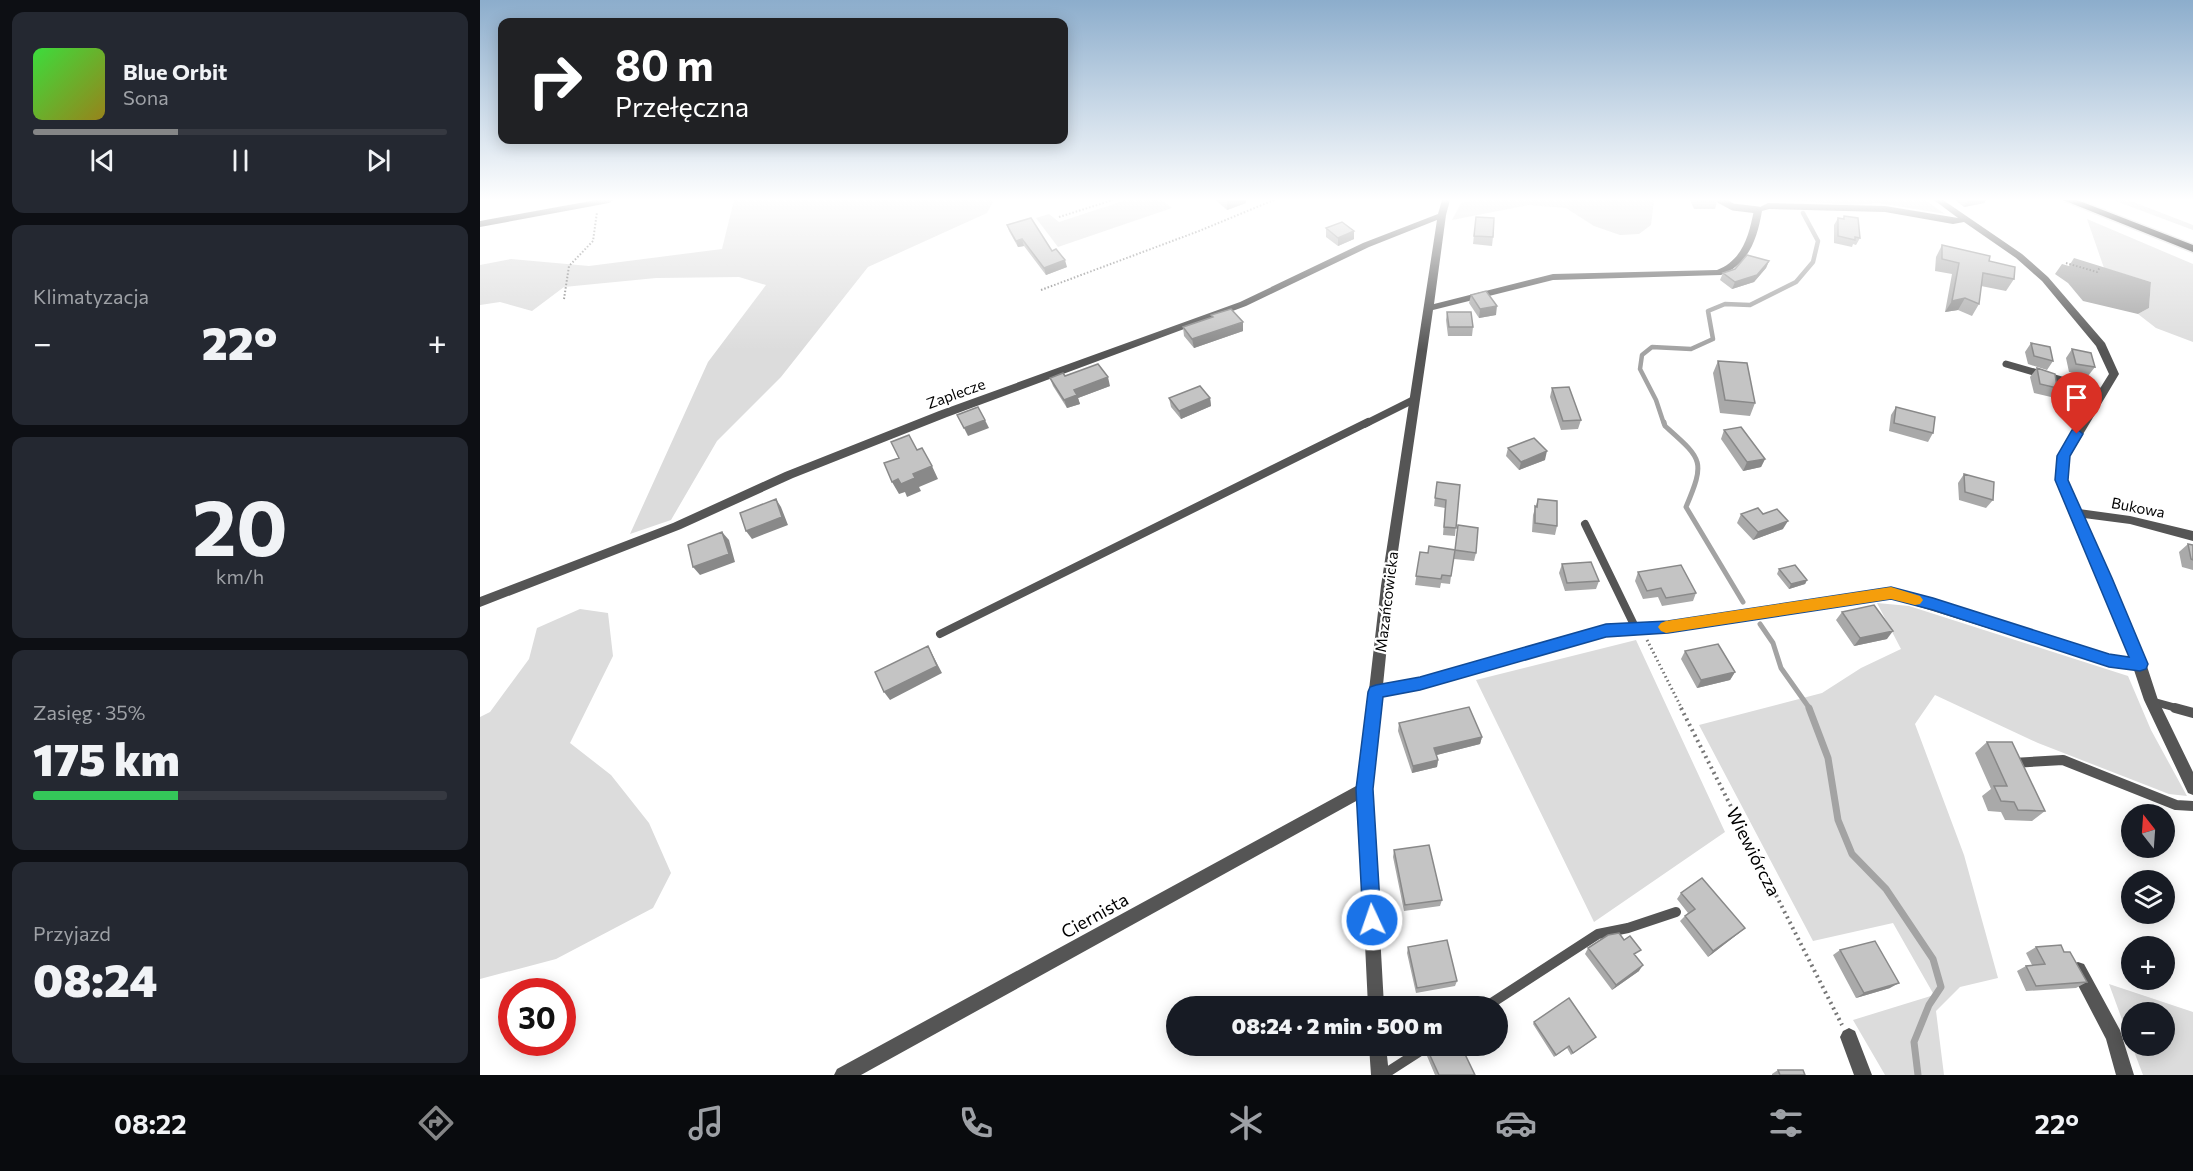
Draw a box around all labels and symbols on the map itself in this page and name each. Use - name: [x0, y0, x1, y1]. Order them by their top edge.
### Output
- pin: [2051, 372, 2102, 434]
- street label: Zaplecze: [924, 374, 988, 412]
- street label: Bukowa: [2110, 493, 2167, 521]
- street label: Mazańcowicka: [1371, 550, 1401, 653]
- street label: Wiewiórcza: [1722, 804, 1786, 899]
- north arrow: [2121, 804, 2175, 858]
- street label: Ciernista: [1057, 888, 1132, 943]
- position arrow: [1340, 888, 1404, 952]
- speed limit sign: 30: [498, 978, 576, 1056]

